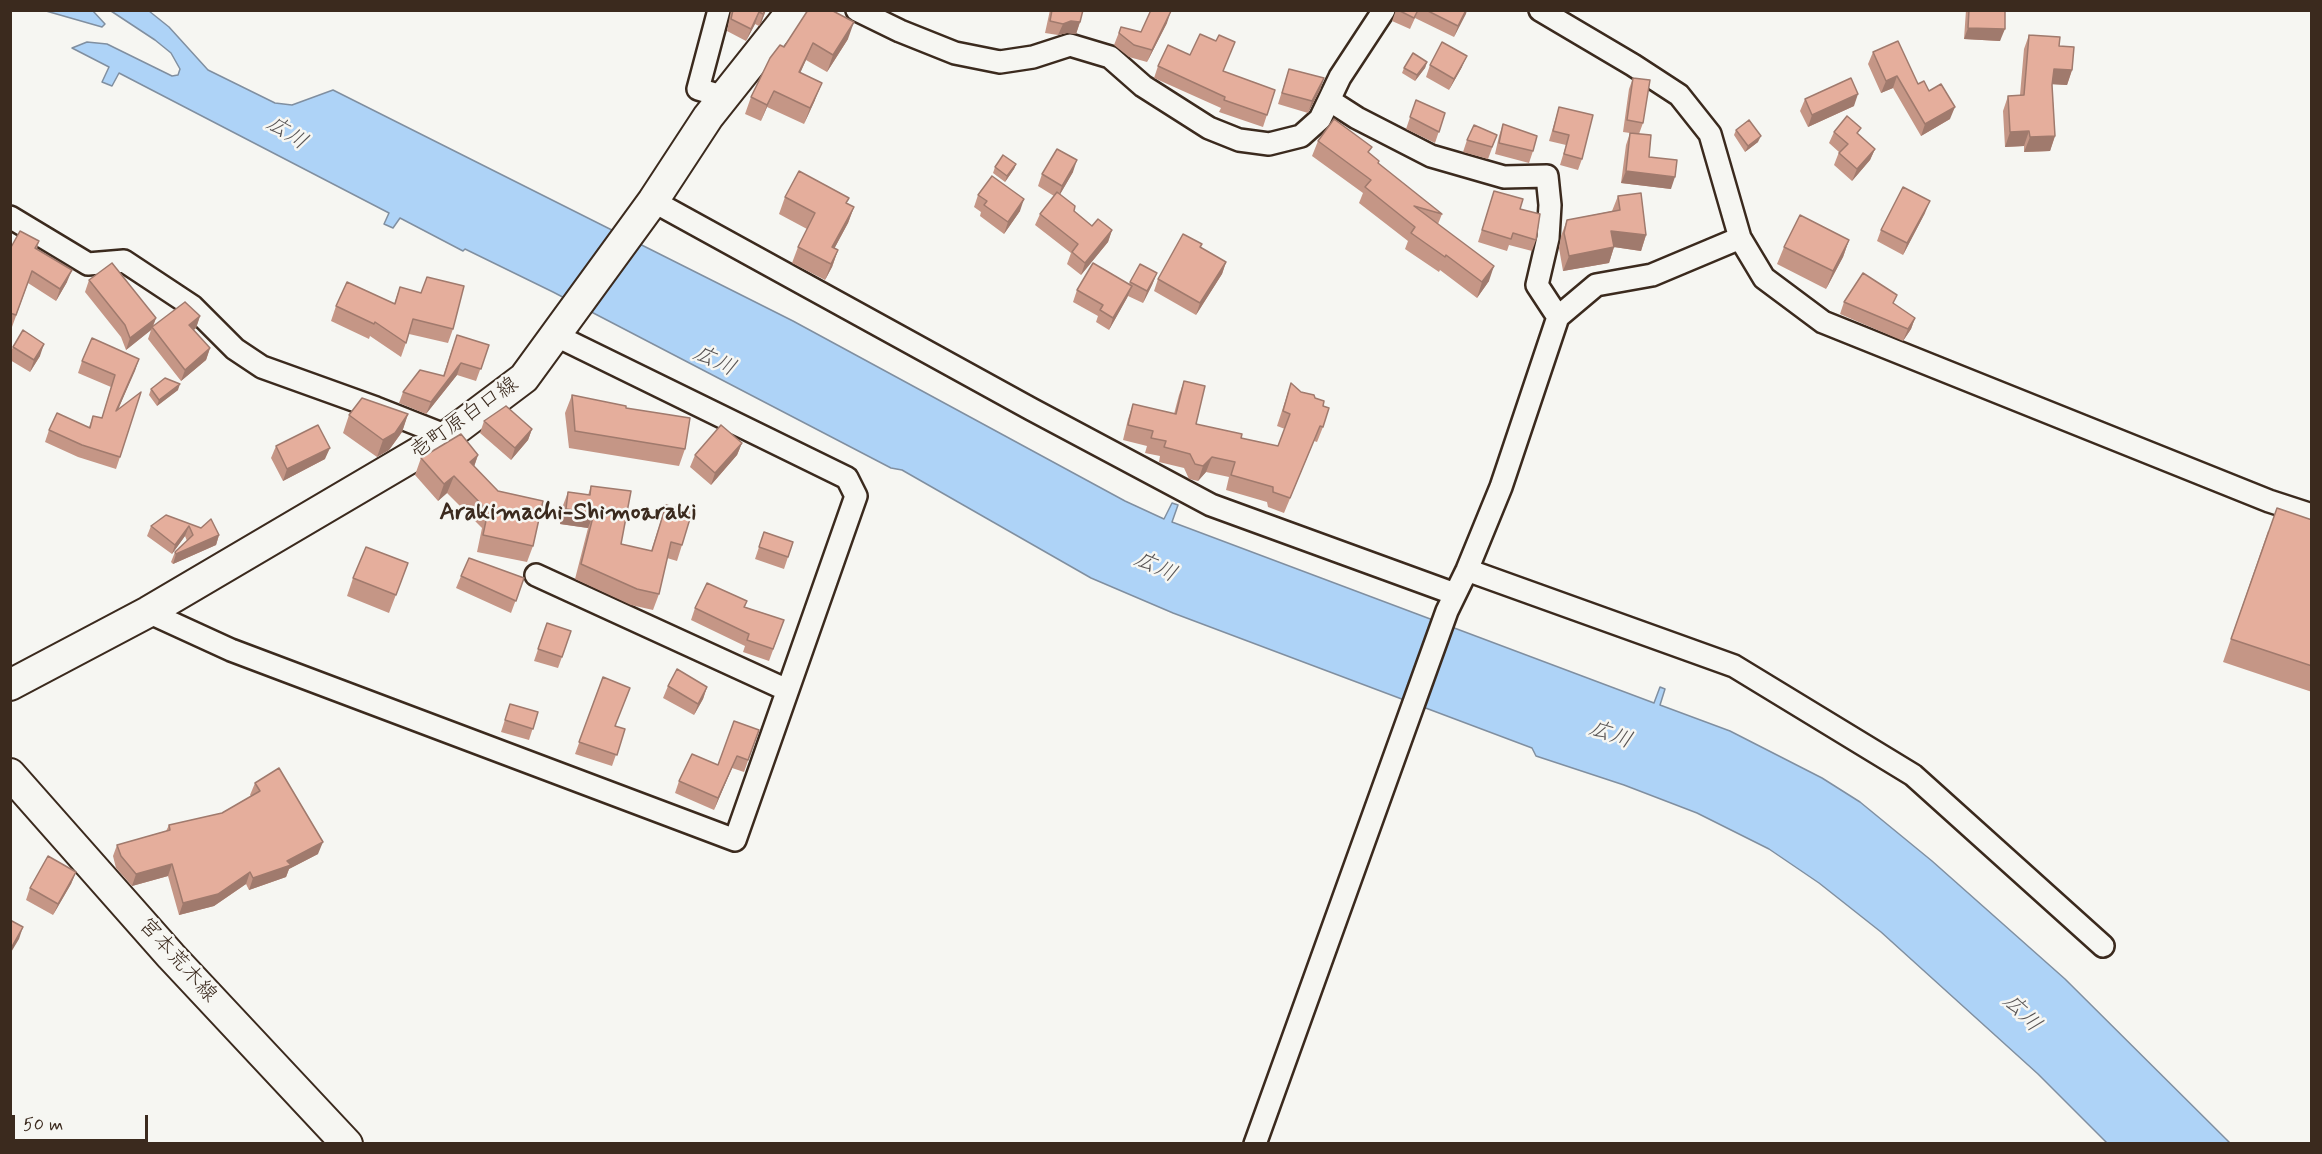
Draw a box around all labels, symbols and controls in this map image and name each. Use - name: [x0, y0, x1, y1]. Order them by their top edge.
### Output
- water label: 広川: [260, 111, 312, 157]
- water label: 広川: [688, 341, 740, 383]
- street label: 壱町原白口線: [406, 373, 524, 465]
- district label: Arakimachi-Shimoaraki: [440, 500, 696, 528]
- water label: 広川: [1129, 547, 1181, 589]
- water label: 広川: [1585, 716, 1635, 756]
- street label: 宮本荒木線: [133, 914, 221, 1008]
- water label: 広川: [1996, 989, 2046, 1039]
- scale bar: [15, 1103, 152, 1141]
- text: 50 m: [23, 1113, 63, 1137]

